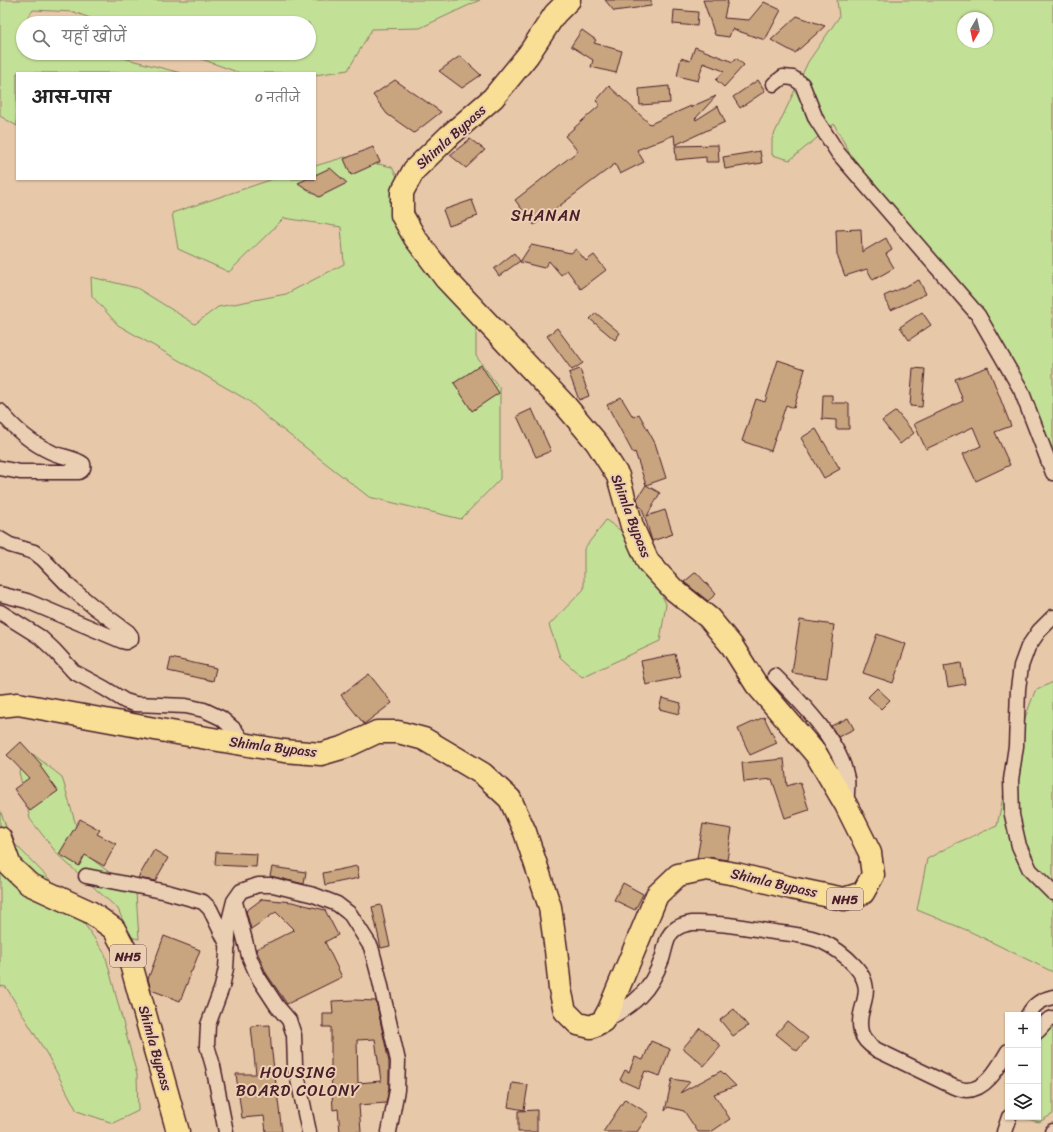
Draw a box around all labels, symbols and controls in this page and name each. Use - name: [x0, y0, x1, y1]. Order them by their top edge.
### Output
- north arrow: [957, 12, 993, 48]
- search box: [16, 16, 316, 60]
- text: यहाँ खोजें: [62, 24, 127, 50]
- icon: search: [30, 27, 52, 49]
- text: आस-पास: [32, 82, 111, 112]
- text: 0 नतीजे: [255, 86, 300, 109]
- street label: Shimla Bypass: [410, 98, 493, 176]
- district label: SHANAN: [511, 201, 581, 230]
- street label: Shimla Bypass: [604, 470, 659, 562]
- street label: Shimla Bypass: [228, 729, 319, 765]
- street label: Shimla Bypass: [728, 861, 820, 905]
- road number: NH5: [827, 888, 863, 910]
- road number: NH5: [110, 945, 146, 967]
- street label: Shimla Bypass: [131, 1002, 179, 1094]
- map controls: [1005, 1012, 1041, 1120]
- button: +: [1005, 1012, 1041, 1048]
- button: −: [1005, 1048, 1041, 1084]
- district label: HOUSING BOARD COLONY: [236, 1058, 360, 1105]
- button: layers: [1005, 1084, 1041, 1120]

